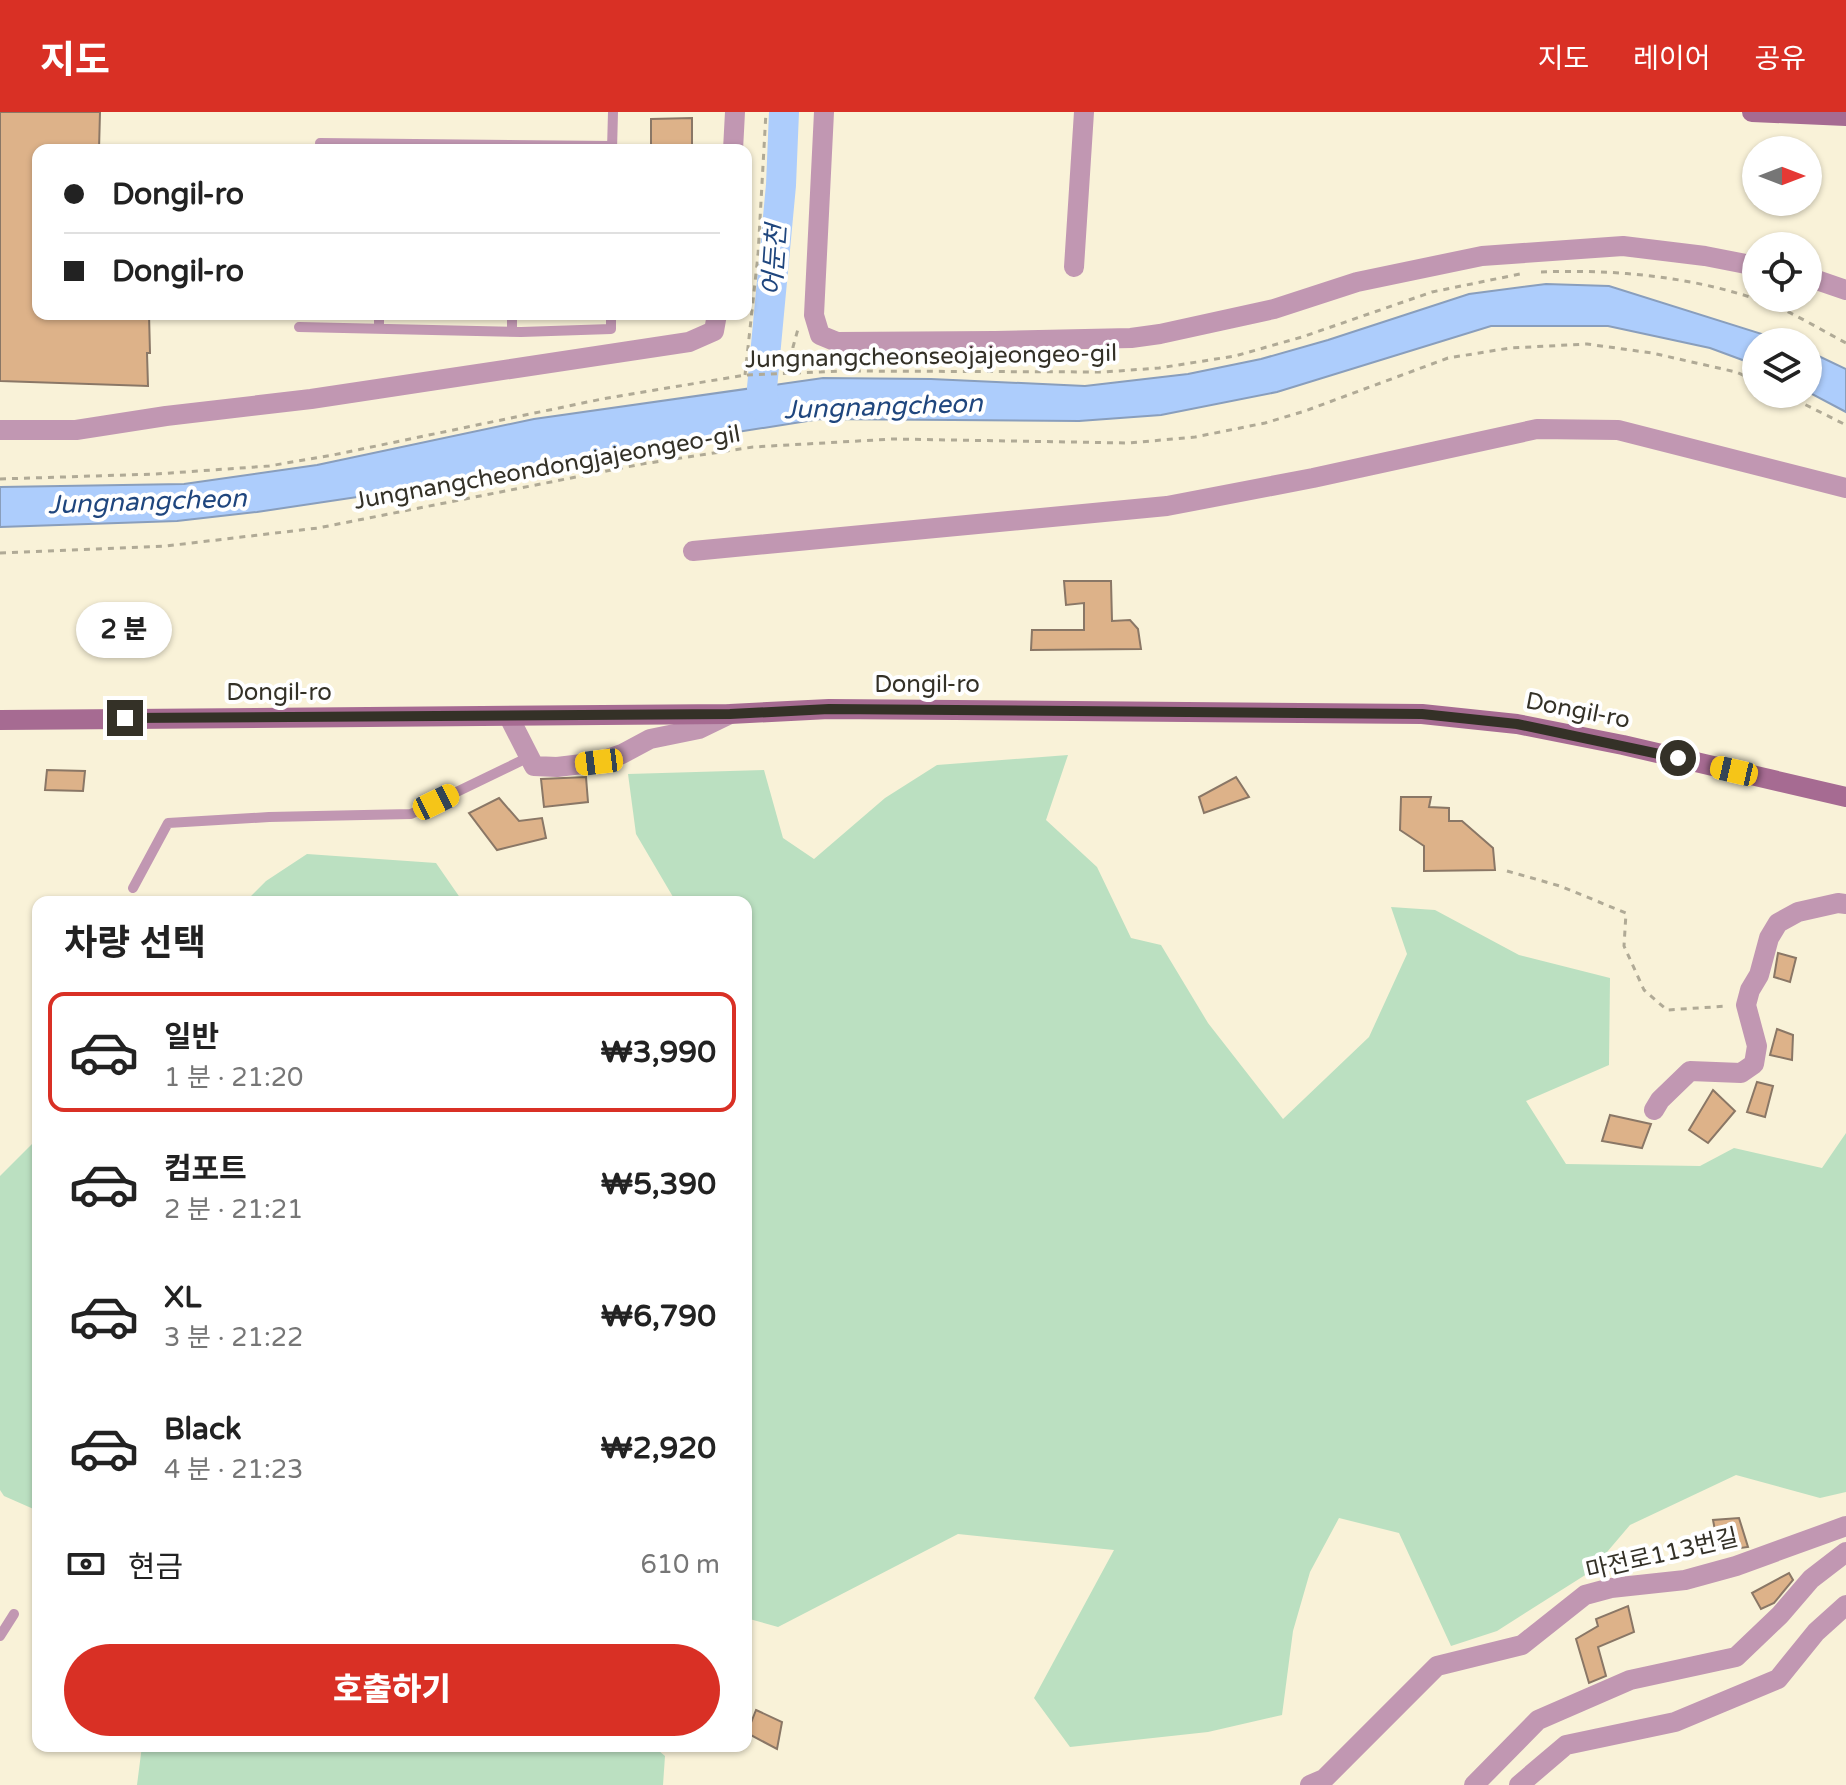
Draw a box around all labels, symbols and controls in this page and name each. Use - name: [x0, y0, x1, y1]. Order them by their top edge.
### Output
- text: 지도: [40, 38, 110, 84]
- text: 지도: [1538, 42, 1589, 76]
- text: 레이어: [1633, 42, 1710, 76]
- text: 공유: [1754, 42, 1806, 76]
- north arrow: [1742, 136, 1822, 216]
- map controls: [1742, 136, 1822, 408]
- text: Dongil-ro: [112, 176, 244, 213]
- water label: 어둔천: [757, 220, 793, 297]
- button: locate: [1742, 232, 1822, 312]
- text: Dongil-ro: [112, 253, 244, 290]
- button: layers: [1742, 328, 1822, 408]
- street label: Jungnangcheonseojajeongeo-gil: [745, 339, 1117, 374]
- water label: Jungnangcheon: [783, 387, 984, 425]
- street label: Jungnangcheondongjajeongeo-gil: [352, 419, 743, 516]
- water label: Jungnangcheon: [47, 482, 248, 520]
- callout: 2 분: [77, 602, 173, 658]
- text: 2 분: [100, 614, 148, 645]
- street label: Dongil-ro: [874, 670, 980, 699]
- street label: Dongil-ro: [226, 678, 332, 707]
- street label: Dongil-ro: [1523, 686, 1633, 735]
- route end: [107, 700, 143, 736]
- route start: [1660, 740, 1696, 776]
- car: [574, 747, 624, 777]
- car: [1708, 754, 1760, 788]
- car: [409, 781, 463, 823]
- text: 차량 선택: [64, 922, 206, 965]
- icon: car: [68, 1016, 140, 1088]
- text: 일반: [164, 1019, 219, 1056]
- text: ₩3,990: [600, 1034, 716, 1071]
- text: 1 분 · 21:20: [164, 1062, 303, 1093]
- icon: car: [68, 1148, 140, 1220]
- text: 컴포트: [164, 1151, 247, 1188]
- text: ₩5,390: [601, 1166, 716, 1203]
- text: 2 분 · 21:21: [164, 1194, 303, 1225]
- text: XL: [164, 1279, 201, 1316]
- icon: car: [68, 1280, 140, 1352]
- text: ₩6,790: [601, 1298, 716, 1335]
- text: 3 분 · 21:22: [164, 1322, 303, 1353]
- text: Black: [164, 1411, 241, 1448]
- icon: car: [68, 1412, 140, 1484]
- text: ₩2,920: [600, 1430, 716, 1467]
- text: 4 분 · 21:23: [164, 1454, 303, 1485]
- street label: 마전로113번길: [1583, 1523, 1741, 1586]
- icon: cash: [64, 1542, 108, 1586]
- text: 현금: [128, 1549, 183, 1586]
- text: 610 m: [640, 1549, 720, 1580]
- button: 호출하기: [64, 1644, 720, 1736]

